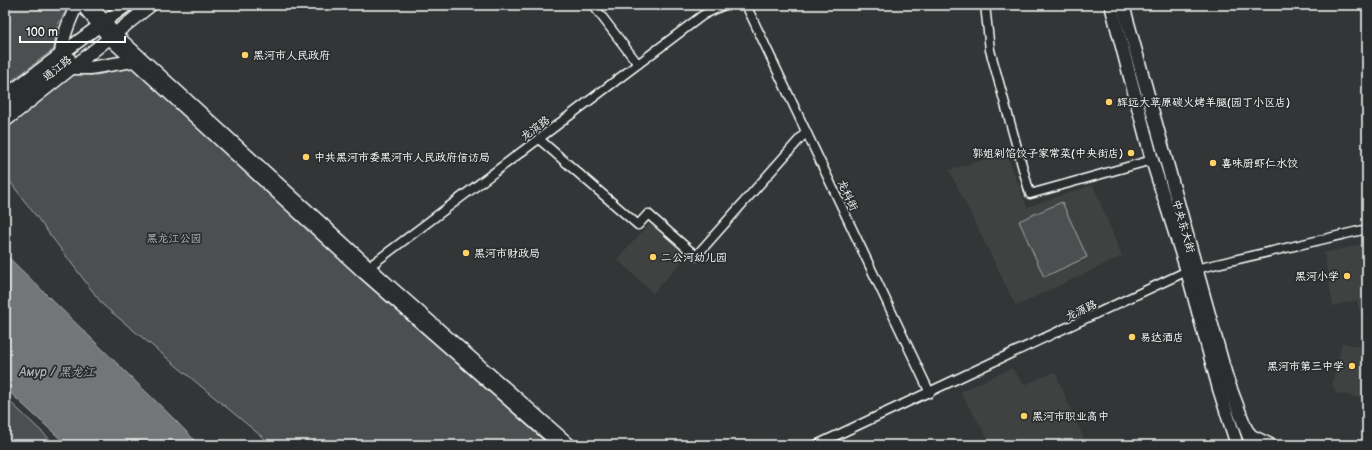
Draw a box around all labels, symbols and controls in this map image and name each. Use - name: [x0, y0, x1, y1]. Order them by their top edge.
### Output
- scale bar: [20, 18, 125, 44]
- text: 100 m: [26, 25, 58, 40]
- place label: 黑河市人民政府: [253, 49, 330, 62]
- marker: 黑河市人民政府: [240, 50, 250, 60]
- street label: 通江路: [40, 53, 74, 84]
- place label: 辉远大草原碳火烤羊腿(园丁小区店): [1117, 96, 1290, 109]
- marker: 辉远大草原碳火烤羊腿(园丁小区店): [1104, 97, 1114, 107]
- street label: 龙滨路: [518, 113, 552, 144]
- place label: 郭姐剁馅饺子家常菜(中央街店): [972, 147, 1123, 160]
- marker: 郭姐剁馅饺子家常菜(中央街店): [1126, 148, 1136, 158]
- place label: 中共黑河市委黑河市人民政府信访局: [314, 151, 490, 164]
- marker: 中共黑河市委黑河市人民政府信访局: [301, 152, 311, 162]
- place label: 喜味厨虾仁水饺: [1221, 157, 1298, 170]
- marker: 喜味厨虾仁水饺: [1208, 158, 1218, 168]
- street label: 龙科街: [835, 178, 861, 214]
- street label: 中央东大街: [1170, 198, 1198, 255]
- park label: 黑龙江公园: [147, 232, 202, 245]
- place label: 黑河市财政局: [474, 247, 540, 260]
- marker: 黑河市财政局: [461, 248, 471, 258]
- place label: 二公河幼儿园: [661, 251, 727, 264]
- marker: 二公河幼儿园: [648, 252, 658, 262]
- place label: 黑河小学: [1295, 270, 1339, 283]
- marker: 黑河小学: [1342, 271, 1352, 281]
- street label: 龙源路: [1064, 298, 1099, 323]
- place label: 易达酒店: [1140, 331, 1184, 344]
- marker: 易达酒店: [1127, 332, 1137, 342]
- place label: 黑河市第三中学: [1267, 360, 1344, 373]
- marker: 黑河市第三中学: [1347, 361, 1357, 371]
- water label: Амур / 黑龙江: [18, 365, 96, 380]
- place label: 黑河市职业高中: [1032, 410, 1109, 423]
- marker: 黑河市职业高中: [1019, 411, 1029, 421]

